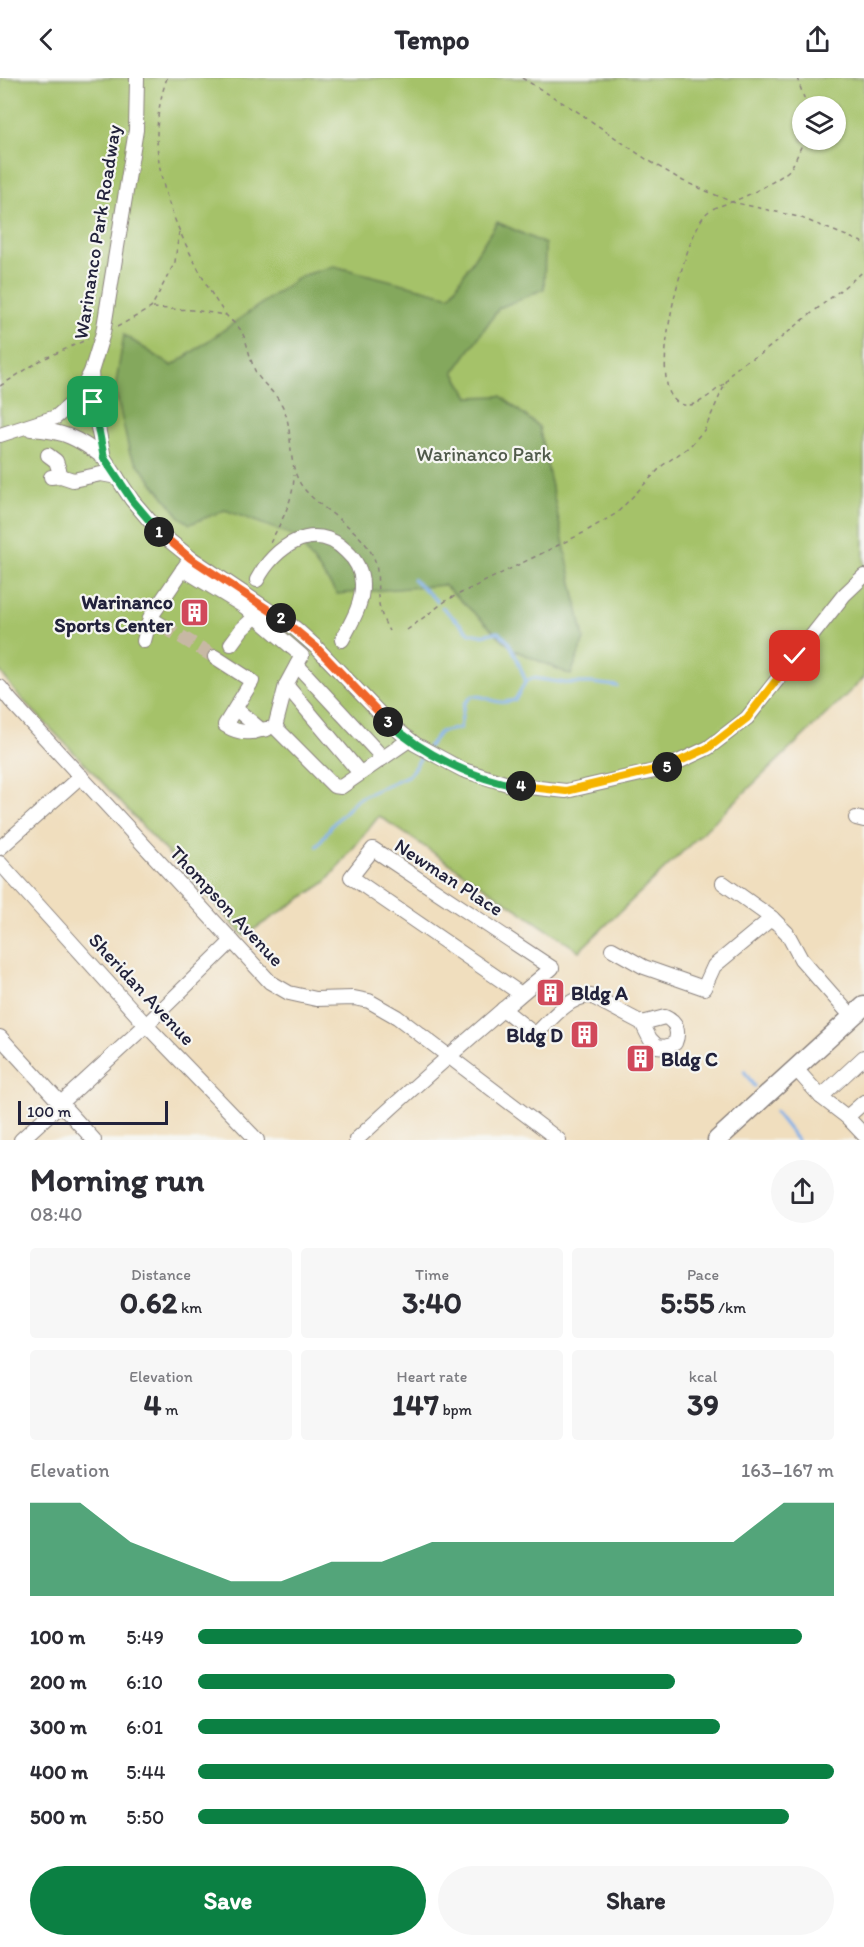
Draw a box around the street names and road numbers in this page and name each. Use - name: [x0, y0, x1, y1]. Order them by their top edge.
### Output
- street label: Warinanco Park Roadway: [68, 122, 126, 341]
- street label: Newman Place: [390, 833, 508, 921]
- street label: Thompson Avenue: [165, 841, 289, 971]
- street label: Sheridan Avenue: [84, 928, 200, 1050]

